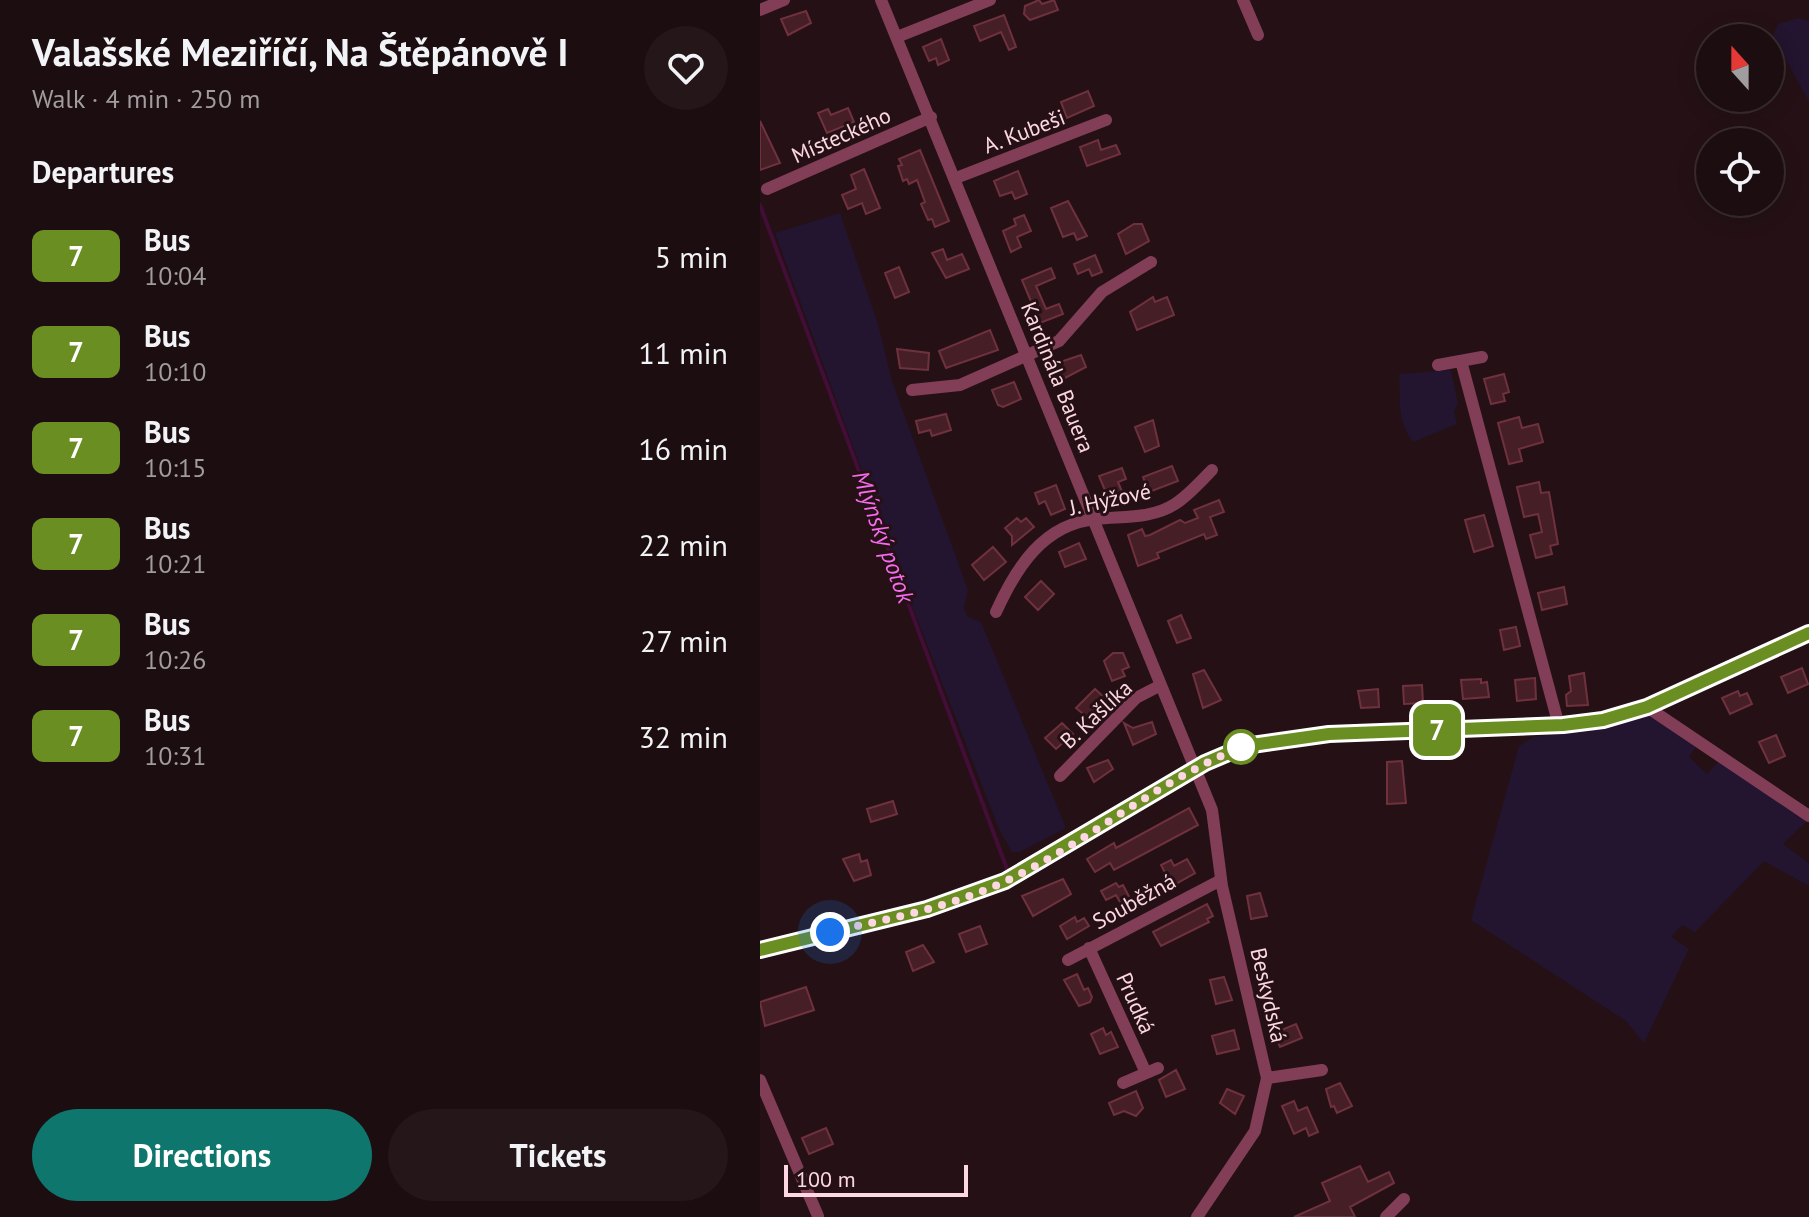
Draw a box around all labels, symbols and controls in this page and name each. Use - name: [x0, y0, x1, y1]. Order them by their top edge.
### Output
- north arrow: [1696, 24, 1784, 112]
- map controls: [1696, 24, 1784, 216]
- button: heart: [644, 26, 728, 110]
- text: Valašské Meziříčí, Na Štěpánově I: [32, 27, 568, 76]
- text: Walk · 4 min · 250 m: [32, 82, 260, 115]
- street label: Místeckého: [787, 101, 895, 169]
- street label: A. Kubeši: [979, 103, 1069, 159]
- button: locate: [1696, 128, 1784, 216]
- text: Departures: [32, 152, 174, 191]
- text: Bus: [144, 220, 191, 259]
- text: 7: [68, 237, 84, 274]
- text: 5 min: [655, 237, 728, 276]
- text: 10:04: [144, 259, 206, 292]
- street label: Kardinála Bauera: [1015, 297, 1101, 457]
- text: Bus: [144, 316, 191, 355]
- text: 7: [68, 333, 84, 370]
- text: 11 min: [638, 333, 728, 372]
- text: 10:10: [144, 355, 206, 388]
- text: Bus: [144, 412, 191, 451]
- text: 7: [68, 429, 84, 466]
- text: 16 min: [638, 429, 728, 468]
- text: 10:15: [144, 451, 206, 484]
- water label: Mlýnský potok: [845, 466, 922, 608]
- street label: J. Hýžové: [1066, 477, 1153, 521]
- text: Bus: [144, 508, 191, 547]
- text: 7: [68, 525, 84, 562]
- text: 22 min: [638, 525, 728, 564]
- text: 10:21: [144, 547, 206, 580]
- text: Bus: [144, 604, 191, 643]
- text: 7: [68, 621, 84, 658]
- text: 27 min: [640, 621, 728, 660]
- text: 10:26: [144, 643, 206, 676]
- street label: B. Kašlíka: [1054, 674, 1138, 754]
- text: Bus: [144, 700, 191, 739]
- line badge: 7: [1411, 704, 1463, 756]
- text: 7: [1429, 711, 1445, 748]
- text: 7: [68, 717, 84, 754]
- text: 32 min: [638, 717, 728, 756]
- unlabelled marker: [1224, 730, 1258, 764]
- text: 10:31: [144, 739, 206, 772]
- street label: Souběžná: [1087, 867, 1181, 935]
- your location: [810, 912, 850, 952]
- street label: Beskydská: [1245, 945, 1293, 1045]
- street label: Prudká: [1110, 968, 1162, 1038]
- button: Directions: [32, 1109, 372, 1201]
- button: Tickets: [388, 1109, 728, 1201]
- scale bar: [784, 1161, 968, 1197]
- text: 100 m: [796, 1165, 856, 1193]

